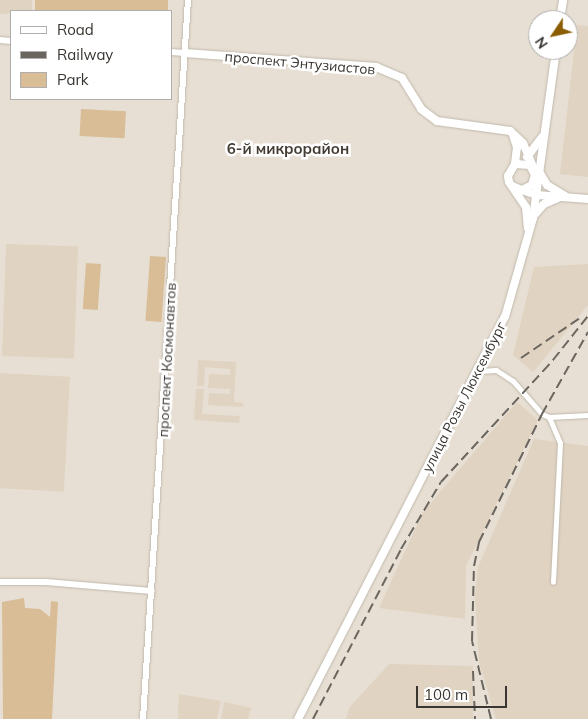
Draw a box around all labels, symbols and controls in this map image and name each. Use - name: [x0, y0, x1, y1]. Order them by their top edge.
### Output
- legend: [10, 10, 172, 100]
- north arrow: [528, 10, 578, 60]
- text: Road: [57, 20, 94, 39]
- text: N: [531, 33, 552, 52]
- text: Railway: [57, 45, 113, 64]
- street label: проспект Энтузиастов: [224, 48, 376, 78]
- text: Park: [57, 70, 89, 89]
- district label: 6-й микрорайон: [227, 140, 349, 158]
- street label: проспект Космонавтов: [155, 282, 179, 438]
- street label: улица Розы Люксембург: [419, 319, 509, 475]
- scale bar: [418, 676, 509, 708]
- text: 100 m: [424, 685, 468, 704]

